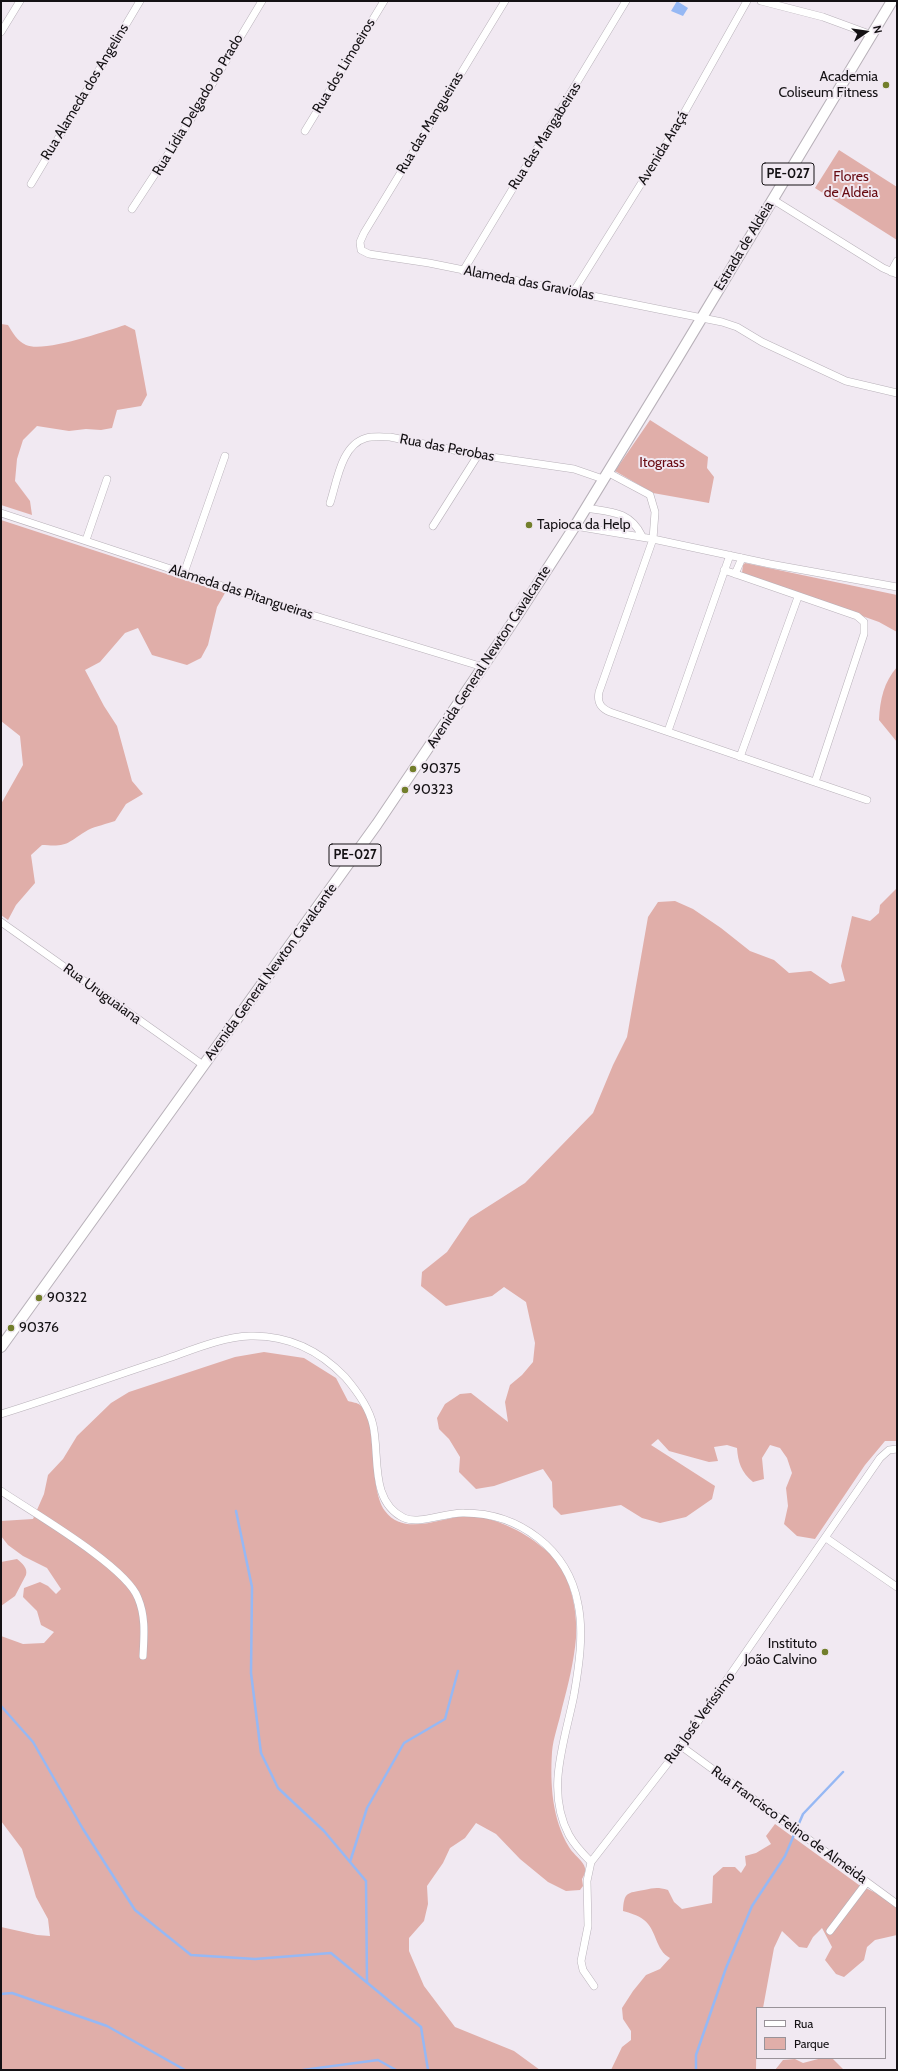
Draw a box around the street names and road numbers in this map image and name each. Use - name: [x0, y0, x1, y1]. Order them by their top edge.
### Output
- street label: Rua dos Limoeiros: [309, 16, 379, 116]
- street label: Rua Alameda dos Angelins: [38, 21, 132, 163]
- street label: Rua Lídia Delgado do Prado: [149, 31, 247, 179]
- street label: Rua das Mangueiras: [393, 69, 467, 177]
- street label: Rua das Mangabeiras: [505, 79, 585, 193]
- street label: Avenida Araçá: [634, 108, 692, 188]
- road number: PE-027: [762, 163, 814, 185]
- street label: Estrada de Aldeia: [711, 198, 777, 294]
- street label: Alameda das Graviolas: [462, 262, 596, 304]
- street label: Rua das Perobas: [398, 431, 496, 465]
- street label: Alameda das Pitangueiras: [167, 561, 315, 623]
- street label: Avenida General Newton Cavalcante: [424, 563, 554, 751]
- road number: PE-027: [329, 844, 381, 866]
- street label: Avenida General Newton Cavalcante: [201, 880, 341, 1064]
- street label: Rua Uruguaiana: [60, 960, 144, 1028]
- street label: Rua José Veríssimo: [661, 1669, 739, 1767]
- street label: Rua Francisco Felino de Almeida: [708, 1763, 870, 1887]

